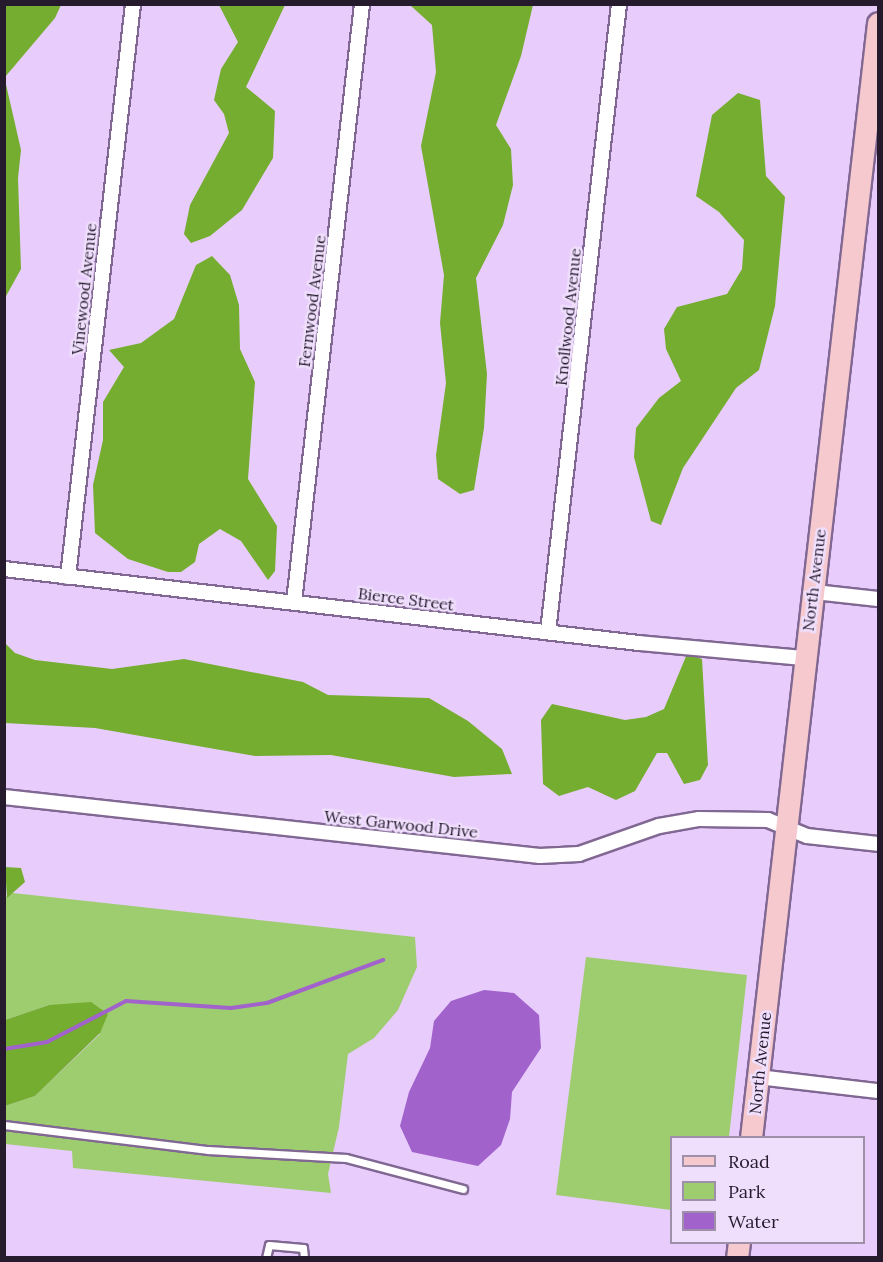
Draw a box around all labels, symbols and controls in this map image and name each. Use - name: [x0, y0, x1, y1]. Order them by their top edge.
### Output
- street label: Vinewood Avenue: [68, 222, 100, 356]
- street label: Fernwood Avenue: [294, 234, 330, 368]
- street label: Knollwood Avenue: [551, 247, 585, 387]
- street label: North Avenue: [798, 528, 830, 632]
- street label: Bierce Street: [357, 584, 455, 614]
- street label: West Garwood Drive: [323, 806, 479, 842]
- street label: North Avenue: [745, 1011, 775, 1115]
- legend: [670, 1136, 865, 1244]
- text: Road: [728, 1150, 770, 1173]
- text: Park: [728, 1180, 765, 1203]
- text: Water: [728, 1210, 779, 1233]

